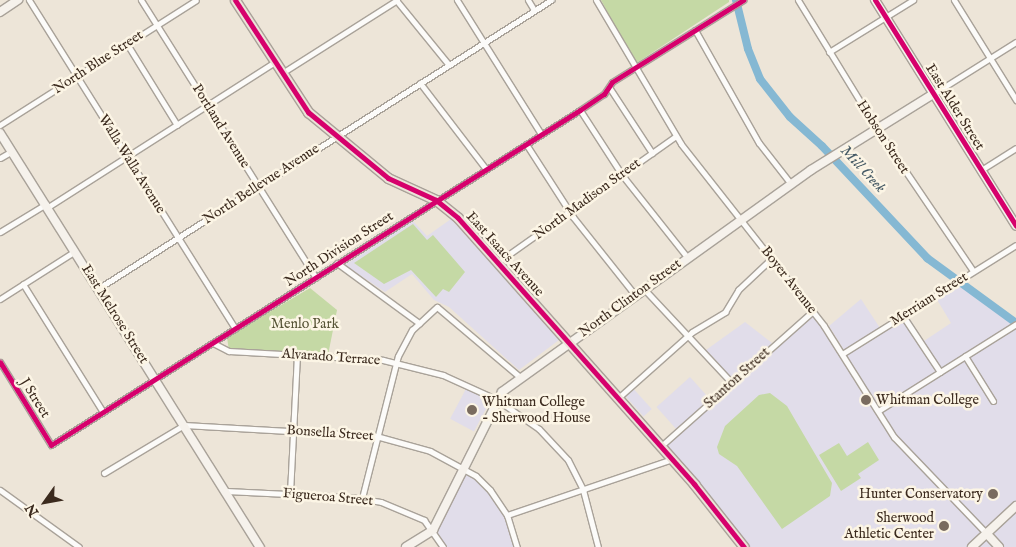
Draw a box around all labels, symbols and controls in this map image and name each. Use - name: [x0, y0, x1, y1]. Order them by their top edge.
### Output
- street label: North Blue Street: [50, 27, 146, 97]
- street label: East Alder Street: [922, 61, 988, 153]
- street label: Portland Avenue: [188, 81, 254, 171]
- street label: Hobson Street: [853, 97, 913, 177]
- street label: Walla Walla Avenue: [95, 111, 169, 217]
- street label: North Bellevue Avenue: [200, 140, 322, 228]
- water label: Mill Creek: [837, 142, 889, 196]
- street label: North Madison Street: [530, 155, 644, 243]
- street label: North Division Street: [282, 208, 396, 290]
- street label: East Isaacs Avenue: [463, 208, 547, 300]
- street label: Boyer Avenue: [758, 243, 820, 317]
- street label: North Clinton Street: [576, 255, 684, 341]
- street label: East Melrose Street: [78, 261, 152, 367]
- street label: Merriam Street: [887, 269, 971, 329]
- park label: Menlo Park: [271, 316, 339, 332]
- street label: Stanton Street: [701, 344, 773, 412]
- street label: Alvarado Terrace: [281, 345, 381, 369]
- street label: J Street: [16, 375, 54, 421]
- place label: Whitman College: [876, 392, 979, 408]
- place label: Whitman College - Sherwood House: [482, 394, 590, 427]
- marker: Whitman College: [860, 394, 872, 406]
- marker: Whitman College - Sherwood House: [466, 404, 478, 416]
- street label: Bonsella Street: [286, 422, 374, 444]
- north arrow: [20, 477, 70, 527]
- street label: Figueroa Street: [282, 485, 374, 509]
- place label: Hunter Conservatory: [859, 486, 983, 502]
- marker: Hunter Conservatory: [987, 488, 999, 500]
- text: N: [21, 500, 43, 520]
- place label: Sherwood Athletic Center: [844, 510, 934, 542]
- marker: Sherwood Athletic Center: [938, 520, 950, 532]

